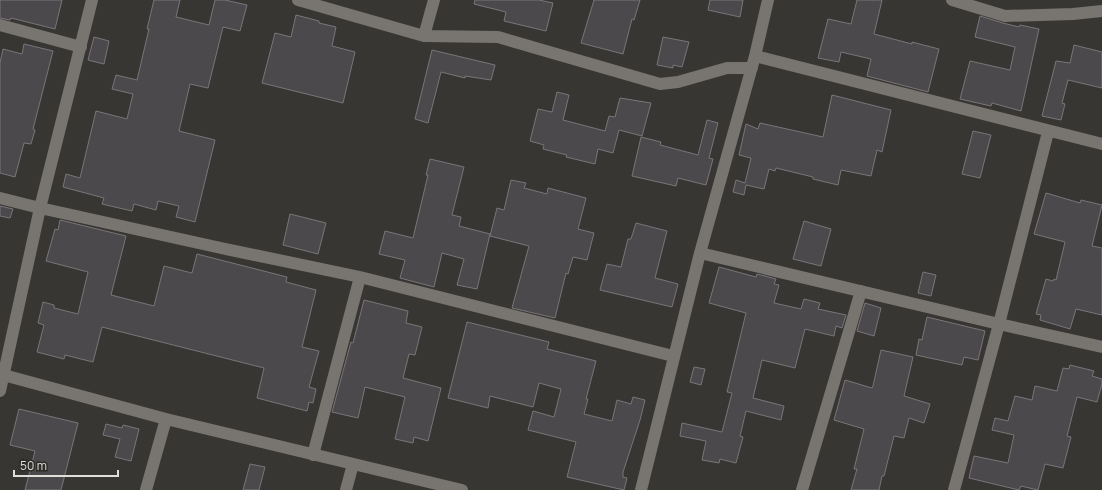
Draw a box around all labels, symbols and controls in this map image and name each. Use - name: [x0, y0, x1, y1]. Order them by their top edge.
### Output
- scale bar: [14, 452, 118, 478]
- text: 50 m: [20, 457, 47, 474]

